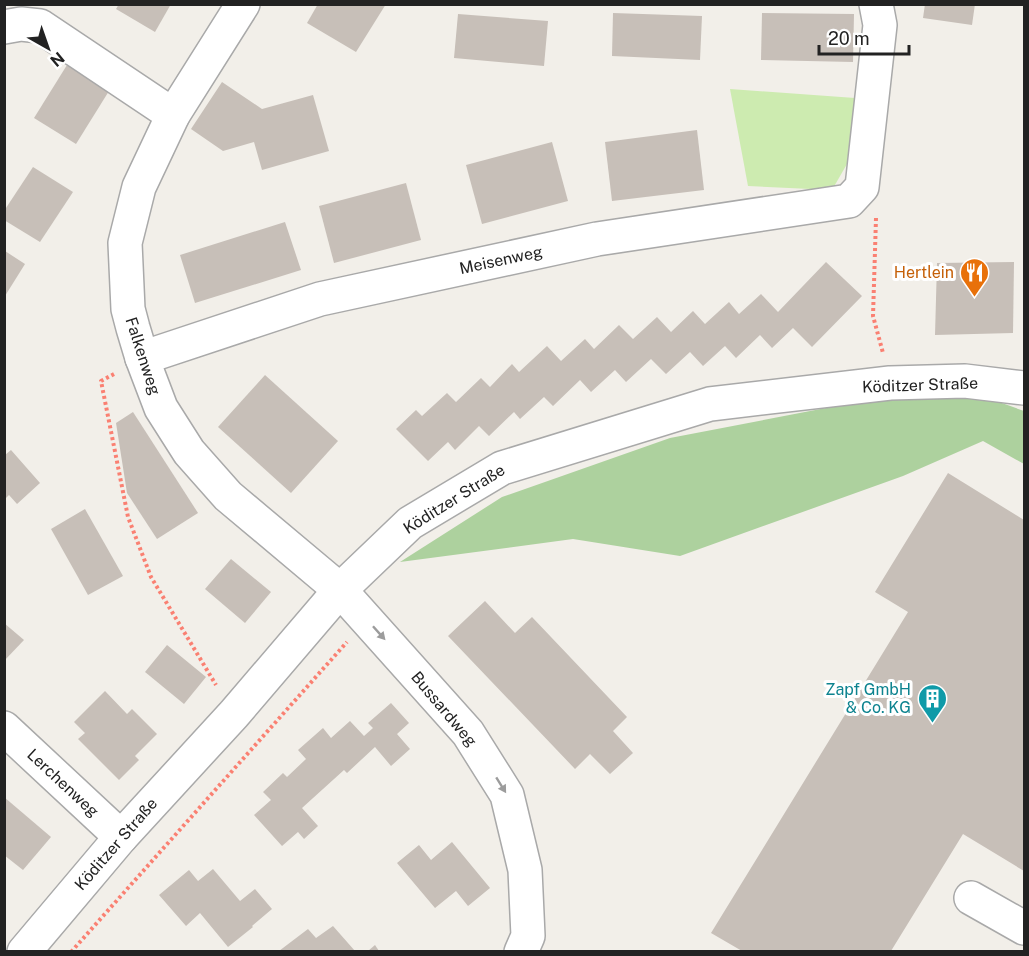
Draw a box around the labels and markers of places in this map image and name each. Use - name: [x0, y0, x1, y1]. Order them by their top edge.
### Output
- restaurant icon: Hertlein: [959, 256, 991, 298]
- place label: Hertlein: [894, 263, 954, 282]
- place label: Zapf GmbH & Co. KG: [825, 680, 911, 717]
- building icon: Zapf GmbH & Co. KG: [916, 682, 948, 724]

